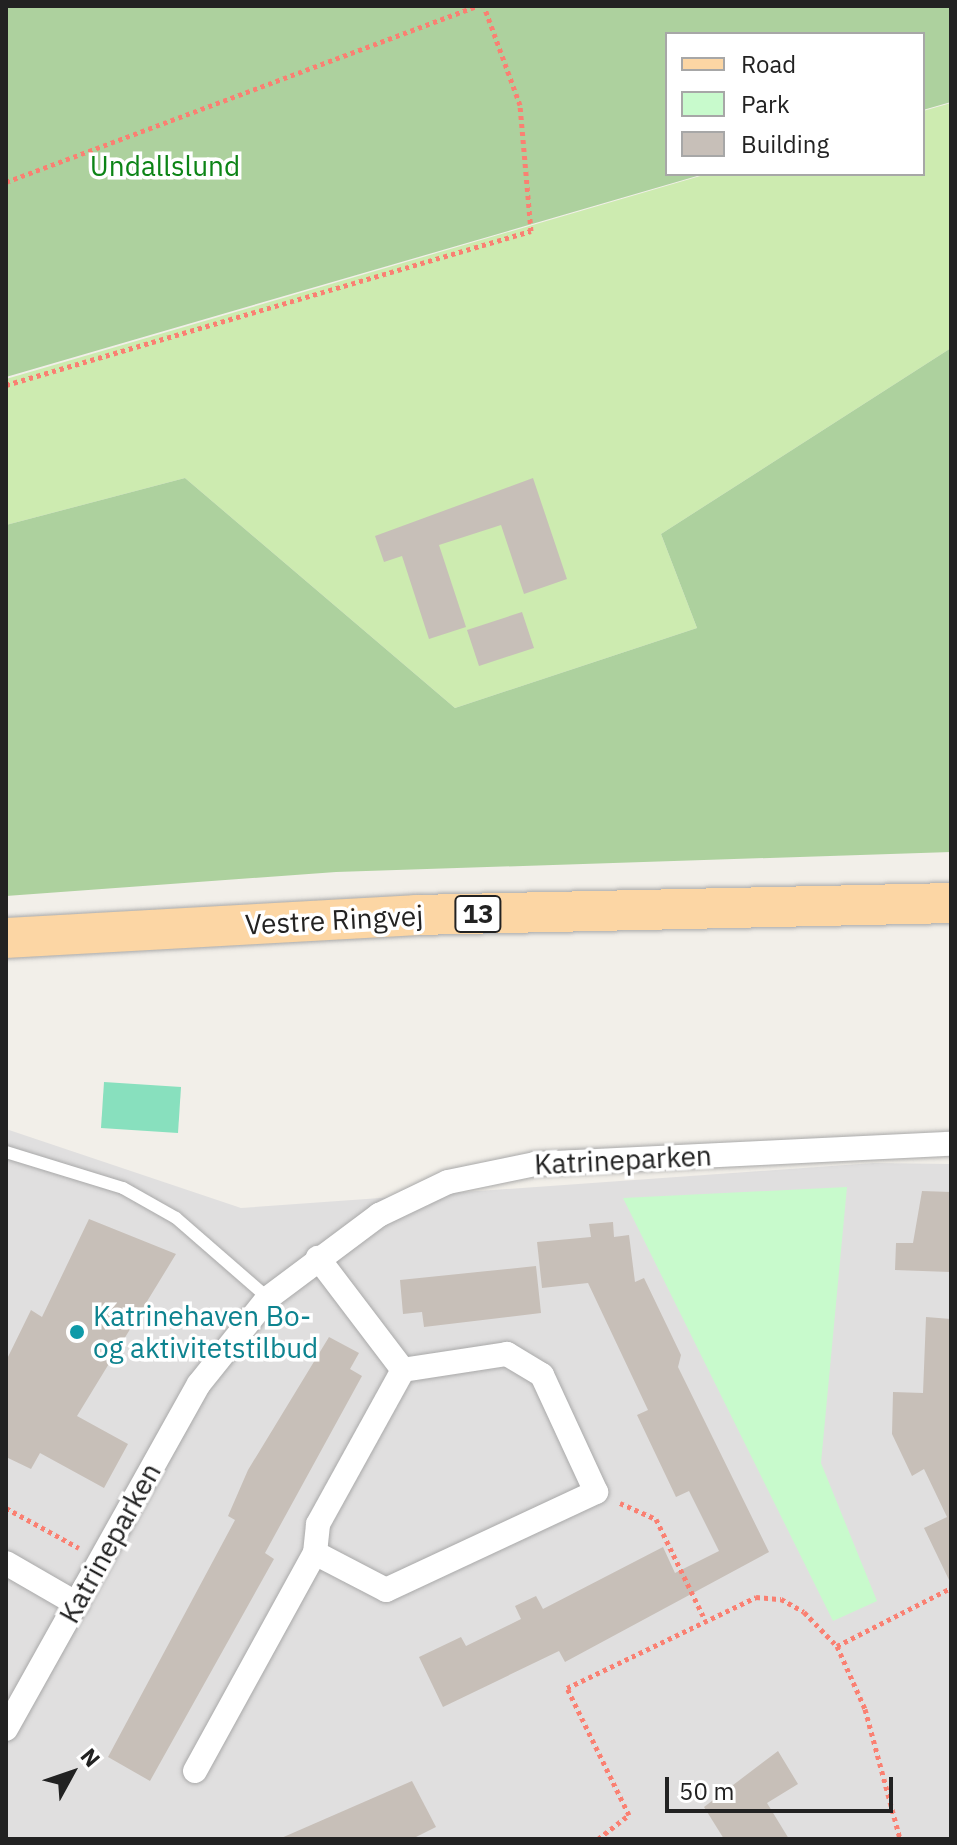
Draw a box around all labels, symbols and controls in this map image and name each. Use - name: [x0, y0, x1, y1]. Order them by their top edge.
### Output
- legend: [665, 32, 925, 176]
- text: Road: [741, 48, 796, 80]
- text: Park: [741, 88, 790, 120]
- text: Building: [741, 128, 829, 160]
- park label: Undallslund: [90, 149, 240, 183]
- road number: 13: [454, 892, 502, 936]
- street label: Vestre Ringvej: [244, 899, 424, 941]
- street label: Katrineparken: [533, 1139, 713, 1181]
- place label: Katrinehaven Bo- og aktivitetstilbud: [93, 1299, 318, 1365]
- marker: Katrinehaven Bo- og aktivitetstilbud: [68, 1323, 86, 1341]
- street label: Katrineparken: [52, 1457, 168, 1629]
- north arrow: [32, 1733, 112, 1813]
- text: N: [75, 1742, 107, 1773]
- scale bar: [669, 1761, 897, 1811]
- text: 50 m: [679, 1775, 734, 1807]

